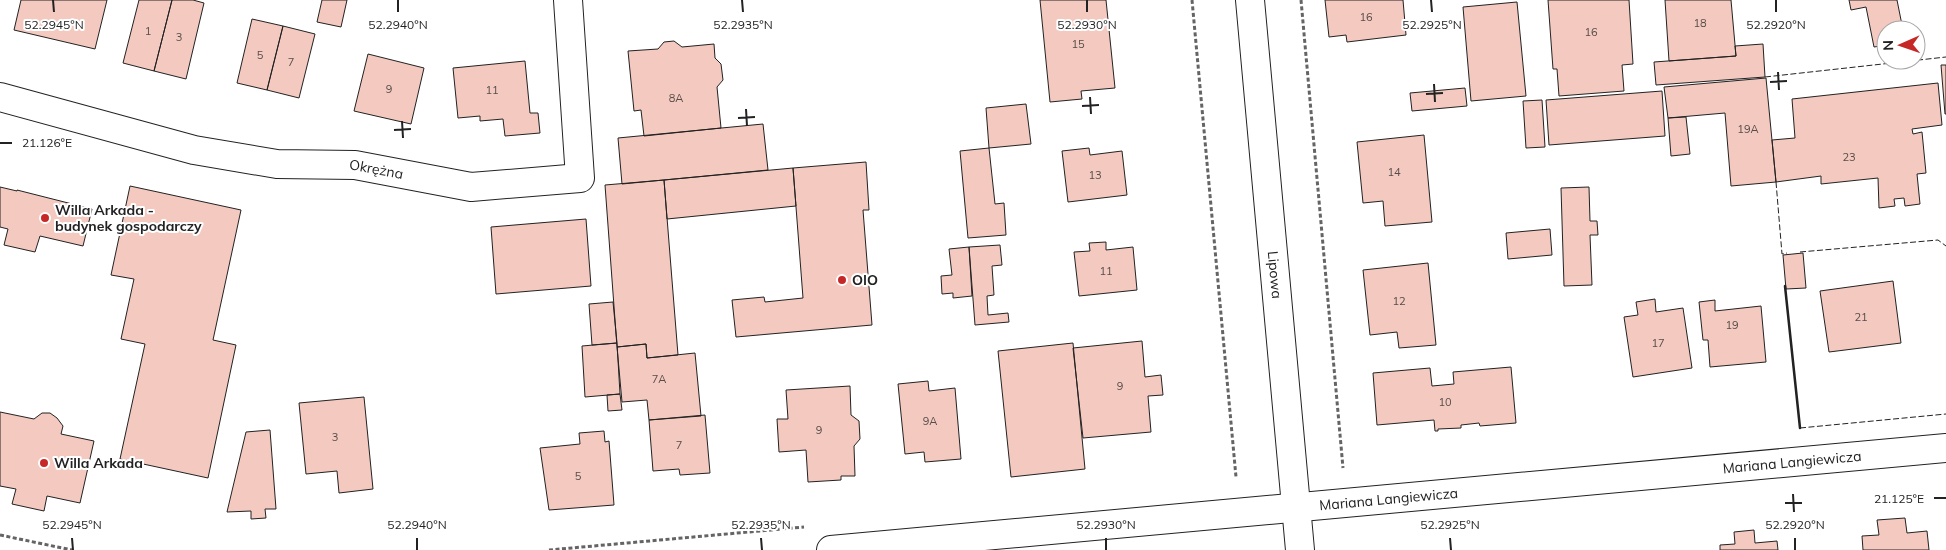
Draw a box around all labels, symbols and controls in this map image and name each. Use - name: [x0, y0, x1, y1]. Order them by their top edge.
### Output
- house number: 16: [1359, 10, 1373, 24]
- house number: 18: [1693, 16, 1707, 30]
- text: 52.2945°N: [24, 17, 84, 32]
- text: 52.2940°N: [368, 17, 428, 32]
- text: 52.2935°N: [713, 17, 773, 32]
- text: 52.2930°N: [1057, 17, 1117, 32]
- text: 52.2925°N: [1402, 17, 1462, 32]
- text: 52.2920°N: [1746, 17, 1806, 32]
- north arrow: [1876, 20, 1926, 70]
- house number: 1: [145, 24, 151, 38]
- house number: 16: [1584, 25, 1598, 39]
- house number: 3: [176, 30, 182, 44]
- house number: 15: [1071, 37, 1085, 51]
- text: N: [1879, 40, 1897, 51]
- house number: 5: [257, 48, 264, 62]
- house number: 7: [288, 55, 294, 69]
- house number: 9: [386, 82, 392, 96]
- house number: 11: [485, 83, 499, 97]
- house number: 8A: [669, 91, 683, 105]
- house number: 19A: [1737, 122, 1759, 136]
- text: 21.126°E: [22, 135, 72, 150]
- house number: 23: [1842, 150, 1856, 164]
- street label: Okrężna: [349, 156, 405, 183]
- house number: 14: [1387, 165, 1401, 179]
- house number: 13: [1088, 168, 1102, 182]
- place label: Willa Arkada - budynek gospodarczy: [55, 201, 202, 235]
- marker: Willa Arkada - budynek gospodarczy: [39, 212, 51, 224]
- street label: Lipowa: [1264, 250, 1286, 299]
- house number: 11: [1099, 264, 1113, 278]
- place label: OIO: [852, 271, 878, 289]
- marker: OIO: [836, 274, 848, 286]
- house number: 12: [1392, 294, 1406, 308]
- house number: 21: [1854, 310, 1868, 324]
- house number: 19: [1725, 318, 1739, 332]
- house number: 17: [1651, 336, 1665, 350]
- house number: 7A: [652, 372, 666, 386]
- house number: 9: [1117, 379, 1123, 393]
- house number: 10: [1438, 395, 1452, 409]
- house number: 9A: [923, 414, 937, 428]
- house number: 9: [816, 423, 822, 437]
- house number: 3: [332, 430, 338, 444]
- house number: 7: [676, 438, 682, 452]
- street label: Mariana Langiewicza: [1722, 447, 1862, 477]
- place label: Willa Arkada: [54, 454, 143, 472]
- marker: Willa Arkada: [38, 457, 50, 469]
- house number: 5: [575, 469, 582, 483]
- street label: Mariana Langiewicza: [1319, 484, 1459, 514]
- text: 21.125°E: [1874, 491, 1924, 506]
- text: 52.2945°N: [42, 517, 102, 532]
- text: 52.2940°N: [387, 517, 447, 532]
- text: 52.2935°N: [731, 517, 791, 532]
- text: 52.2930°N: [1076, 517, 1136, 532]
- text: 52.2925°N: [1420, 517, 1480, 532]
- text: 52.2920°N: [1765, 517, 1825, 532]

